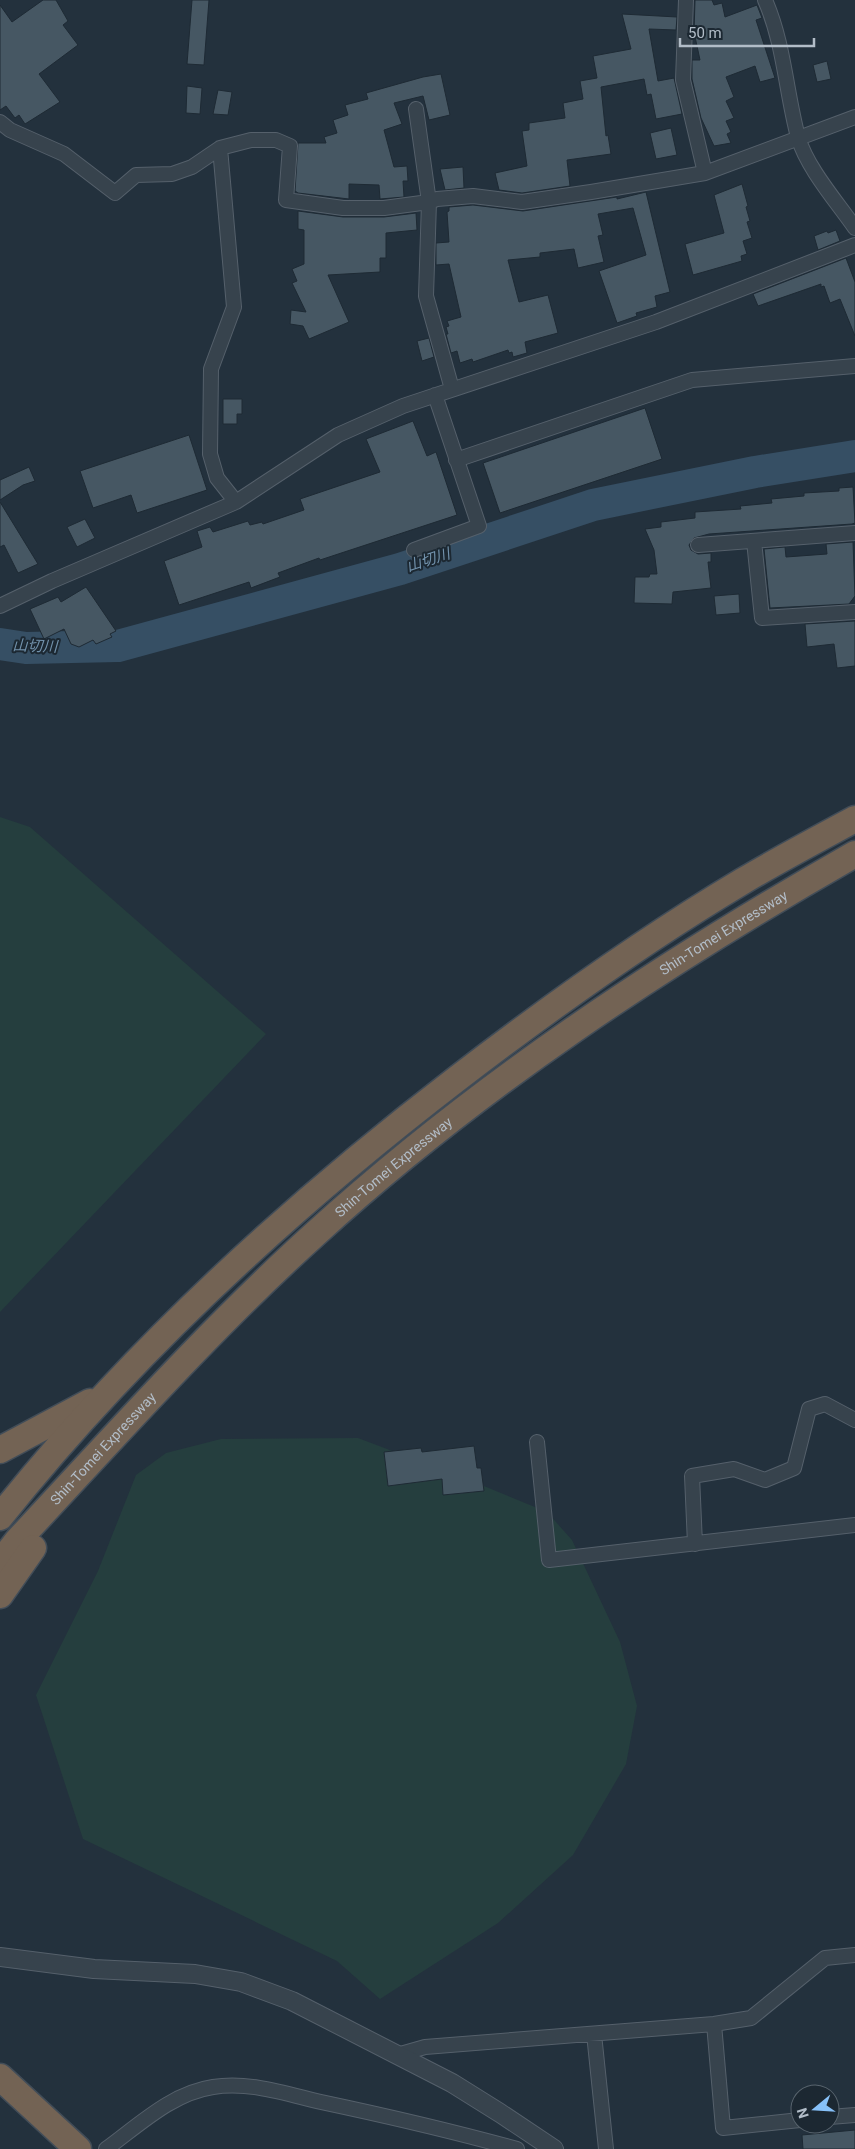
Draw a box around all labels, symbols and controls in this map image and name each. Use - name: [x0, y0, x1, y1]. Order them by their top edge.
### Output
- scale bar: [680, 15, 814, 47]
- text: 50 m: [688, 24, 722, 42]
- water label: 山切川: [404, 544, 454, 576]
- water label: 山切川: [12, 636, 60, 656]
- street label: Shin-Tomei Expressway: [656, 887, 790, 978]
- street label: Shin-Tomei Expressway: [332, 1114, 455, 1220]
- street label: Shin-Tomei Expressway: [47, 1389, 159, 1508]
- north arrow: [790, 2084, 840, 2134]
- text: N: [793, 2106, 812, 2120]

